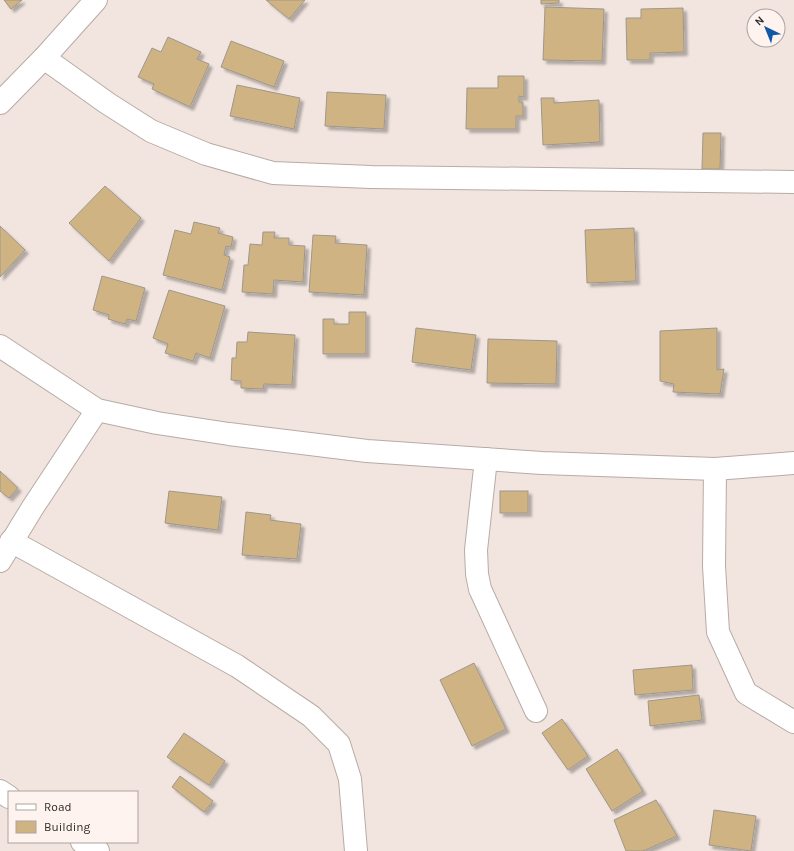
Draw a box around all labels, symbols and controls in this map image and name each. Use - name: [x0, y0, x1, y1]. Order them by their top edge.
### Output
- north arrow: [746, 8, 786, 48]
- text: N: [752, 14, 767, 28]
- legend: [8, 791, 138, 843]
- text: Road: [44, 800, 72, 814]
- text: Building: [44, 820, 91, 834]

